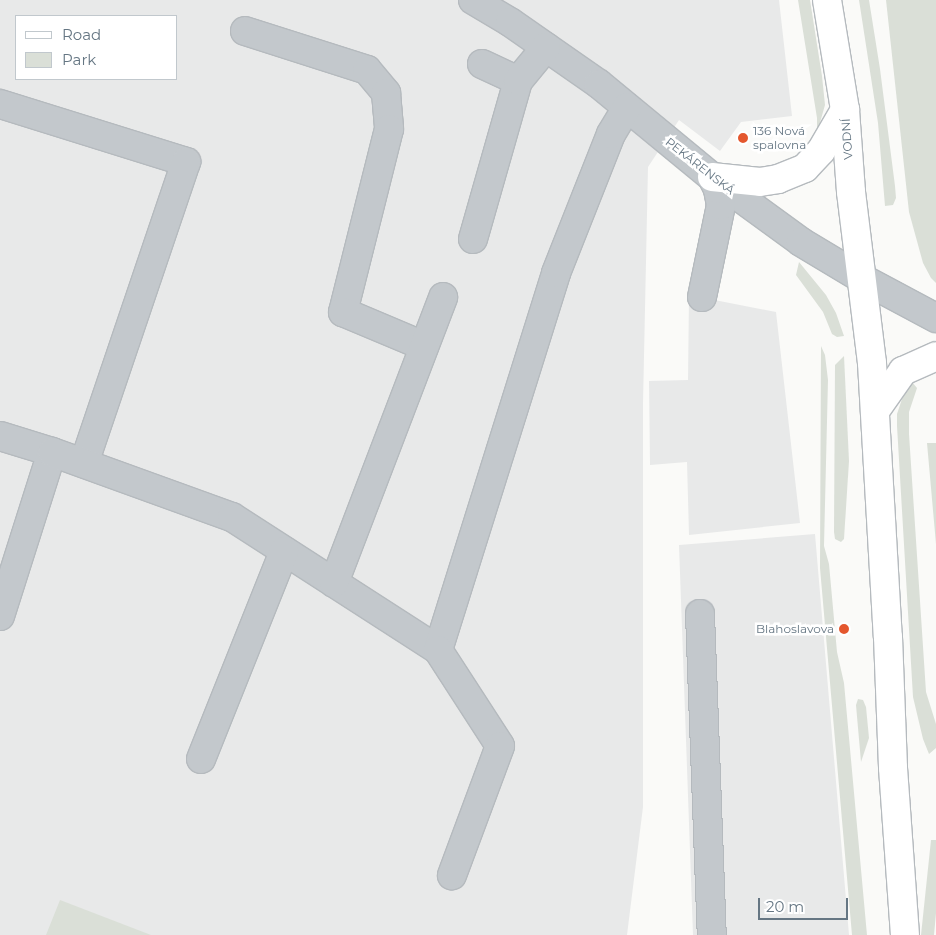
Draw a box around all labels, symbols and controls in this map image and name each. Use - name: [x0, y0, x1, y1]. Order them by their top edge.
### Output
- legend: [15, 15, 178, 80]
- text: Road: [62, 25, 101, 44]
- text: Park: [62, 50, 96, 69]
- street label: VODNÍ: [838, 118, 856, 160]
- place label: 136 Nová spalovna: [753, 124, 806, 152]
- marker: 136 Nová spalovna: [737, 132, 749, 144]
- street label: PEKÁRENSKÁ: [662, 134, 738, 198]
- place label: Blahoslavova: [756, 622, 834, 636]
- marker: Blahoslavova: [838, 623, 850, 635]
- scale bar: [761, 888, 851, 920]
- text: 20 m: [766, 897, 804, 916]

